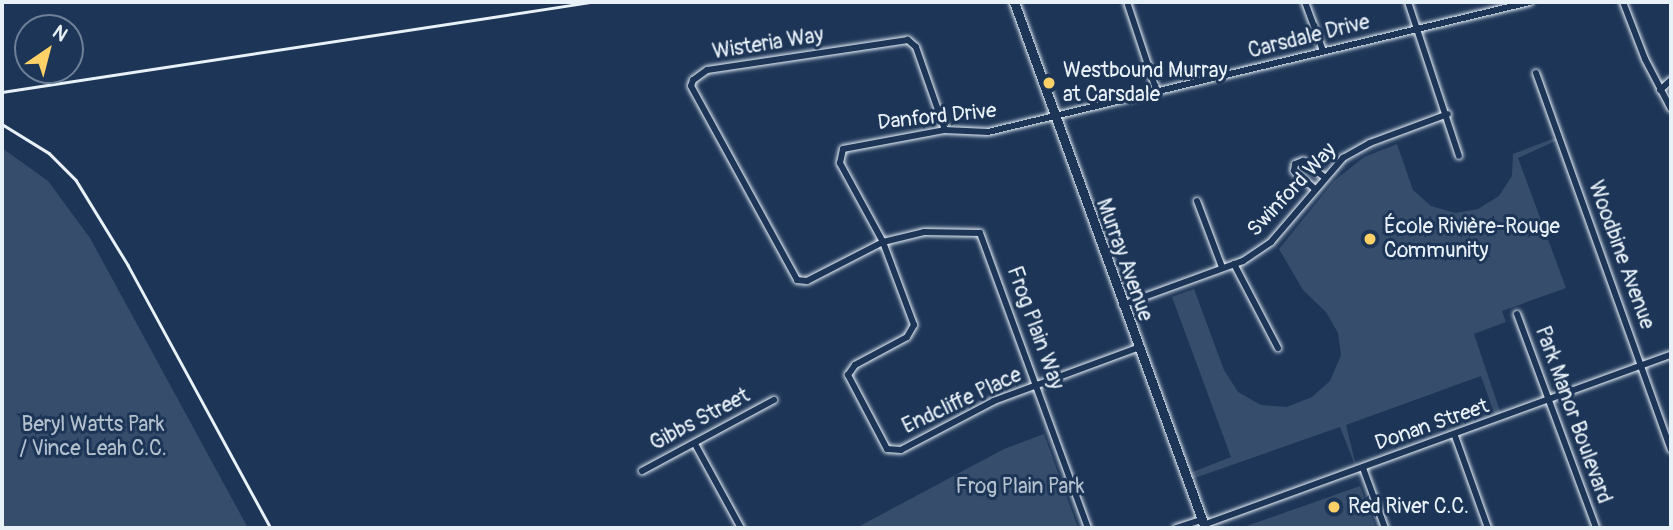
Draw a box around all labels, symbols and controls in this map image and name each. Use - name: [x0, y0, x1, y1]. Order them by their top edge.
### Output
- street label: Carsdale Drive: [1246, 10, 1372, 64]
- north arrow: [14, 14, 84, 84]
- text: N: [48, 20, 72, 47]
- street label: Wisteria Way: [711, 23, 825, 65]
- place label: Westbound Murray at Carsdale: [1063, 58, 1227, 108]
- marker: Westbound Murray at Carsdale: [1041, 75, 1057, 91]
- street label: Danford Drive: [876, 98, 998, 136]
- street label: Swinford Way: [1242, 138, 1342, 242]
- street label: Woodbine Avenue: [1582, 177, 1660, 333]
- street label: Murray Avenue: [1090, 195, 1158, 325]
- place label: École Rivière-Rouge Community: [1384, 214, 1560, 264]
- marker: École Rivière-Rouge Community: [1362, 231, 1378, 247]
- street label: Frog Plain Way: [1001, 263, 1069, 393]
- street label: Park Manor Boulevard: [1529, 323, 1617, 507]
- street label: Endcliffe Place: [898, 362, 1026, 440]
- street label: Gibbs Street: [646, 383, 754, 457]
- street label: Donan Street: [1372, 394, 1492, 456]
- park label: Beryl Watts Park / Vince Leah C.C.: [19, 412, 167, 462]
- park label: Frog Plain Park: [955, 474, 1085, 500]
- place label: Red River C.C.: [1348, 494, 1469, 520]
- marker: Red River C.C.: [1326, 499, 1342, 515]

